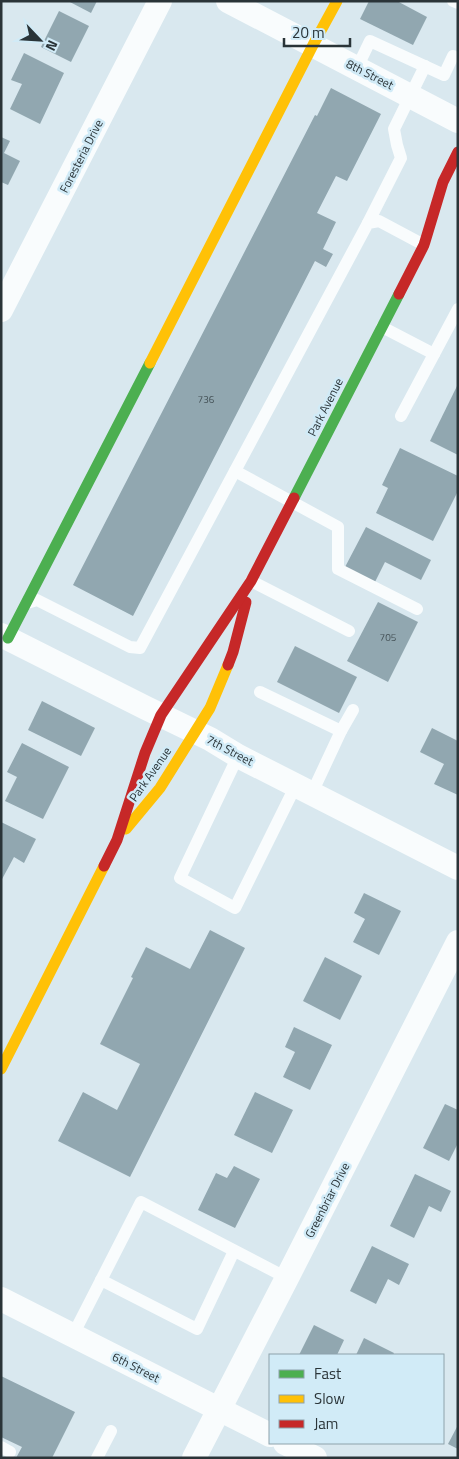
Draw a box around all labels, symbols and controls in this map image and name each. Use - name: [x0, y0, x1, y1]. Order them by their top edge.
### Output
- north arrow: [15, 15, 65, 65]
- scale bar: [284, 15, 350, 47]
- text: 20 m: [292, 21, 325, 44]
- text: N: [41, 37, 64, 55]
- street label: 8th Street: [343, 54, 398, 94]
- street label: Foresteria Drive: [54, 116, 108, 196]
- street label: Park Avenue: [302, 375, 348, 439]
- house number: 736: [198, 392, 215, 407]
- house number: 705: [380, 630, 397, 645]
- street label: 7th Street: [203, 730, 258, 771]
- street label: Park Avenue: [124, 743, 176, 805]
- street label: Greenbriar Drive: [300, 1159, 354, 1241]
- street label: 6th Street: [109, 1347, 164, 1387]
- legend: [269, 1354, 444, 1444]
- text: Fast: [314, 1362, 342, 1385]
- text: Slow: [314, 1387, 345, 1410]
- text: Jam: [314, 1412, 338, 1435]

